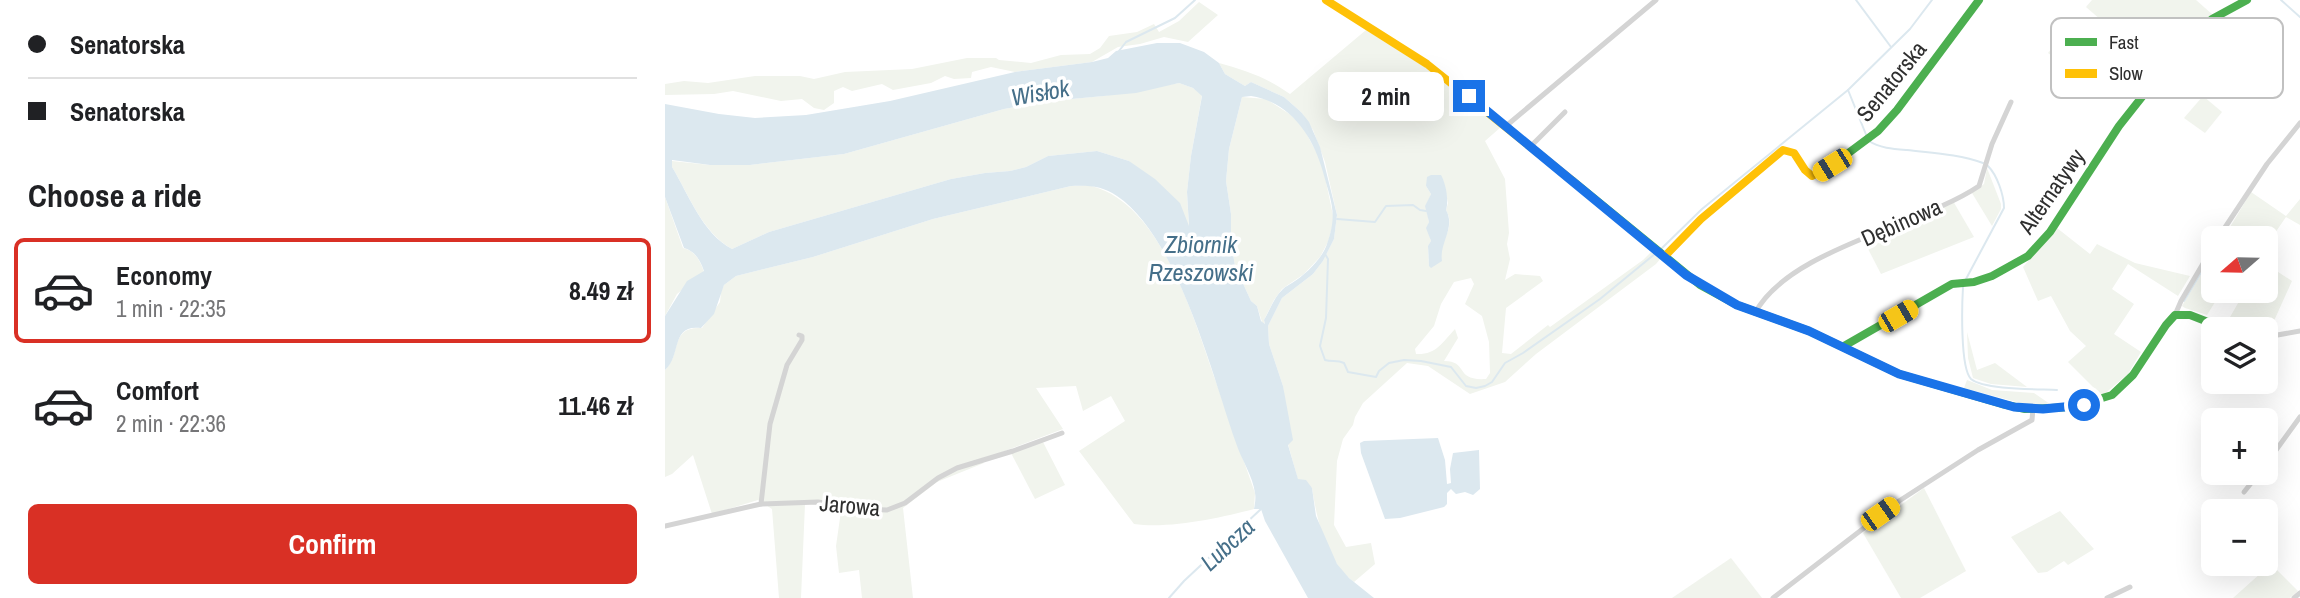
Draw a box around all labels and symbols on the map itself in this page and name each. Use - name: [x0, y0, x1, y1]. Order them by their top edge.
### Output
- legend: [2051, 18, 2283, 98]
- text: Fast: [2109, 29, 2139, 55]
- street label: Senatorska: [1849, 34, 1933, 128]
- text: Slow: [2109, 60, 2144, 86]
- water label: Wisłok: [1008, 71, 1073, 113]
- callout: 2 min: [1329, 72, 1445, 120]
- route end: [1453, 80, 1485, 112]
- street label: Alternatywy: [2010, 142, 2092, 241]
- car: [1809, 145, 1856, 185]
- street label: Dębinowa: [1856, 190, 1947, 253]
- north arrow: [2201, 226, 2279, 303]
- water label: Zbiornik Rzeszowski: [1149, 228, 1254, 288]
- car: [1875, 296, 1922, 336]
- route start: [2068, 389, 2100, 421]
- street label: Jarowa: [818, 487, 882, 523]
- car: [1857, 493, 1904, 535]
- water label: Lubcza: [1193, 511, 1261, 577]

